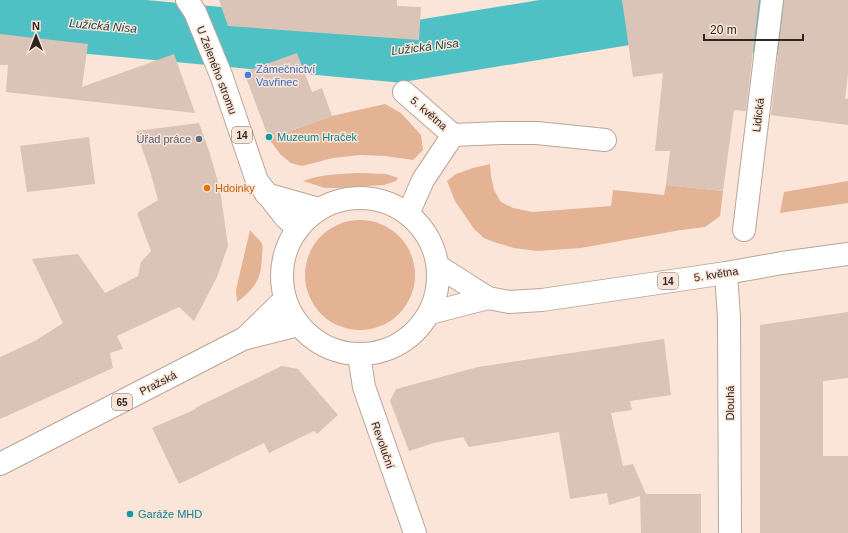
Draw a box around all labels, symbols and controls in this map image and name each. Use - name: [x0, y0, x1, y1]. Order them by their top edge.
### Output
- north arrow: [16, 16, 56, 56]
- water label: Lužická Nisa: [69, 16, 138, 36]
- scale bar: [704, 16, 803, 42]
- text: N: [32, 20, 40, 32]
- text: 20 m: [710, 23, 737, 37]
- street label: U Zeleného stromu: [195, 24, 239, 116]
- water label: Lužická Nisa: [390, 36, 460, 58]
- place label: Zámečnictví Vavřinec: [256, 63, 315, 88]
- marker: Zámečnictví Vavřinec: [243, 70, 253, 80]
- street label: 5. května: [408, 94, 450, 133]
- street label: Lidická: [750, 96, 766, 133]
- road number: 14: [232, 127, 252, 143]
- place label: Muzeum Hraček: [277, 131, 358, 143]
- marker: Muzeum Hraček: [264, 132, 274, 142]
- place label: Úřad práce: [137, 133, 191, 145]
- marker: Úřad práce: [194, 134, 204, 144]
- place label: Hdoinky: [215, 182, 255, 194]
- marker: Hdoinky: [202, 183, 212, 193]
- street label: 5. května: [693, 264, 740, 283]
- road number: 14: [658, 273, 678, 289]
- street label: Pražská: [138, 368, 179, 397]
- street label: Dlouhá: [724, 385, 736, 420]
- road number: 65: [112, 394, 132, 410]
- street label: Revoluční: [369, 420, 397, 470]
- place label: Garáže MHD: [138, 508, 202, 520]
- marker: Garáže MHD: [125, 509, 135, 519]

